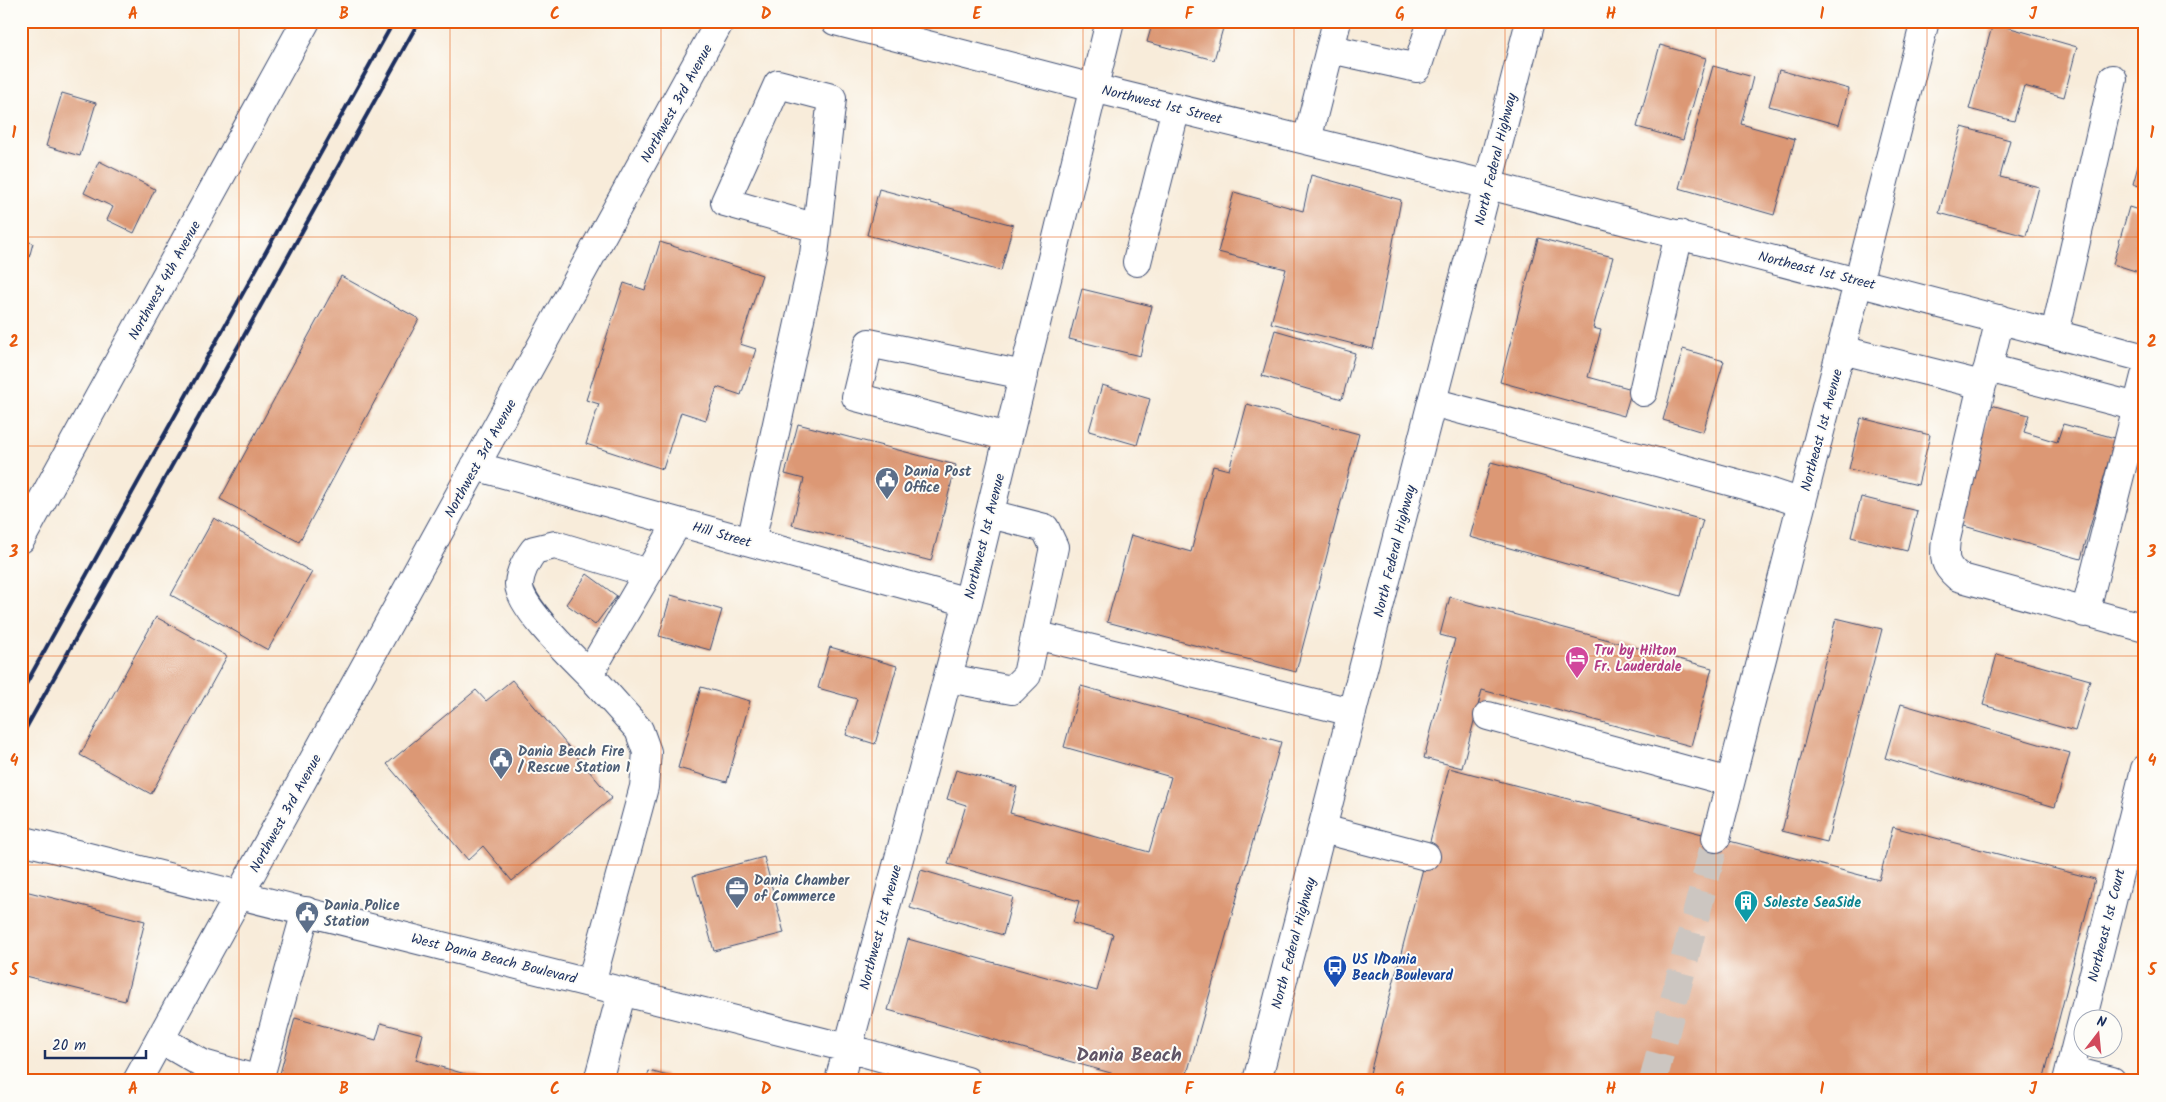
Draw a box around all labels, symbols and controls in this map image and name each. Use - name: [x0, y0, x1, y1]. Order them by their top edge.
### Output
- text: A: [128, 2, 138, 27]
- text: B: [339, 2, 349, 27]
- text: C: [550, 2, 560, 27]
- text: D: [761, 2, 772, 27]
- text: E: [973, 2, 983, 27]
- text: F: [1185, 2, 1195, 27]
- text: G: [1395, 2, 1405, 27]
- text: H: [1606, 2, 1616, 27]
- text: I: [1820, 2, 1825, 27]
- text: J: [2029, 2, 2038, 27]
- street label: Northwest 3rd Avenue: [635, 40, 719, 167]
- street label: Northwest 1st Street: [1099, 79, 1225, 131]
- street label: North Federal Highway: [1469, 90, 1523, 228]
- text: 1: [12, 121, 17, 146]
- text: 1: [2150, 121, 2155, 146]
- street label: Northwest 4th Avenue: [123, 216, 207, 344]
- street label: Northeast 1st Street: [1756, 246, 1878, 296]
- text: 2: [9, 330, 19, 355]
- text: 2: [2147, 330, 2157, 355]
- street label: Northeast 1st Avenue: [1795, 366, 1849, 494]
- street label: Northwest 3rd Avenue: [439, 395, 523, 522]
- place label: Dania Post Office: [904, 461, 972, 499]
- public building icon: Dania Post Office: [874, 466, 900, 500]
- street label: Northwest 1st Avenue: [959, 470, 1011, 601]
- street label: North Federal Highway: [1368, 482, 1422, 620]
- street label: Hill Street: [690, 516, 754, 554]
- text: 3: [9, 540, 19, 565]
- text: 3: [2147, 540, 2157, 565]
- place label: Tru by Hilton Fr. Lauderdale: [1594, 640, 1682, 678]
- hotel icon: Tru by Hilton Fr. Lauderdale: [1564, 645, 1590, 679]
- place label: Dania Beach Fire / Rescue Station 1: [517, 741, 631, 779]
- public building icon: Dania Beach Fire / Rescue Station 1: [488, 746, 514, 780]
- text: 4: [10, 749, 19, 774]
- text: 4: [2148, 749, 2157, 774]
- street label: Northwest 3rd Avenue: [244, 750, 328, 877]
- street label: Northwest 1st Avenue: [854, 862, 908, 992]
- street label: Northeast 1st Court: [2082, 866, 2132, 984]
- place label: Dania Chamber of Commerce: [754, 870, 850, 908]
- office icon: Dania Chamber of Commerce: [724, 875, 750, 909]
- street label: North Federal Highway: [1266, 875, 1322, 1012]
- building icon: Soleste SeaSide: [1733, 889, 1759, 923]
- place label: Soleste SeaSide: [1764, 892, 1861, 914]
- place label: Dania Police Station: [324, 895, 400, 933]
- public building icon: Dania Police Station: [294, 900, 320, 934]
- street label: West Dania Beach Boulevard: [409, 928, 580, 990]
- place label: US 1/Dania Beach Boulevard: [1352, 949, 1453, 987]
- bus stop icon: US 1/Dania Beach Boulevard: [1322, 954, 1348, 988]
- text: 5: [9, 958, 20, 983]
- text: 5: [2147, 958, 2158, 983]
- north arrow: [2074, 1010, 2124, 1060]
- text: N: [2094, 1011, 2109, 1034]
- scale bar: [45, 1027, 146, 1059]
- text: 20 m: [52, 1034, 86, 1058]
- district label: Dania Beach: [1076, 1041, 1182, 1071]
- text: A: [128, 1077, 138, 1102]
- text: B: [339, 1077, 349, 1102]
- text: C: [550, 1077, 560, 1102]
- text: D: [761, 1077, 772, 1102]
- text: E: [973, 1077, 983, 1102]
- text: F: [1185, 1077, 1195, 1102]
- text: G: [1395, 1077, 1405, 1102]
- text: H: [1606, 1077, 1616, 1102]
- text: I: [1820, 1077, 1825, 1102]
- text: J: [2029, 1077, 2038, 1102]

